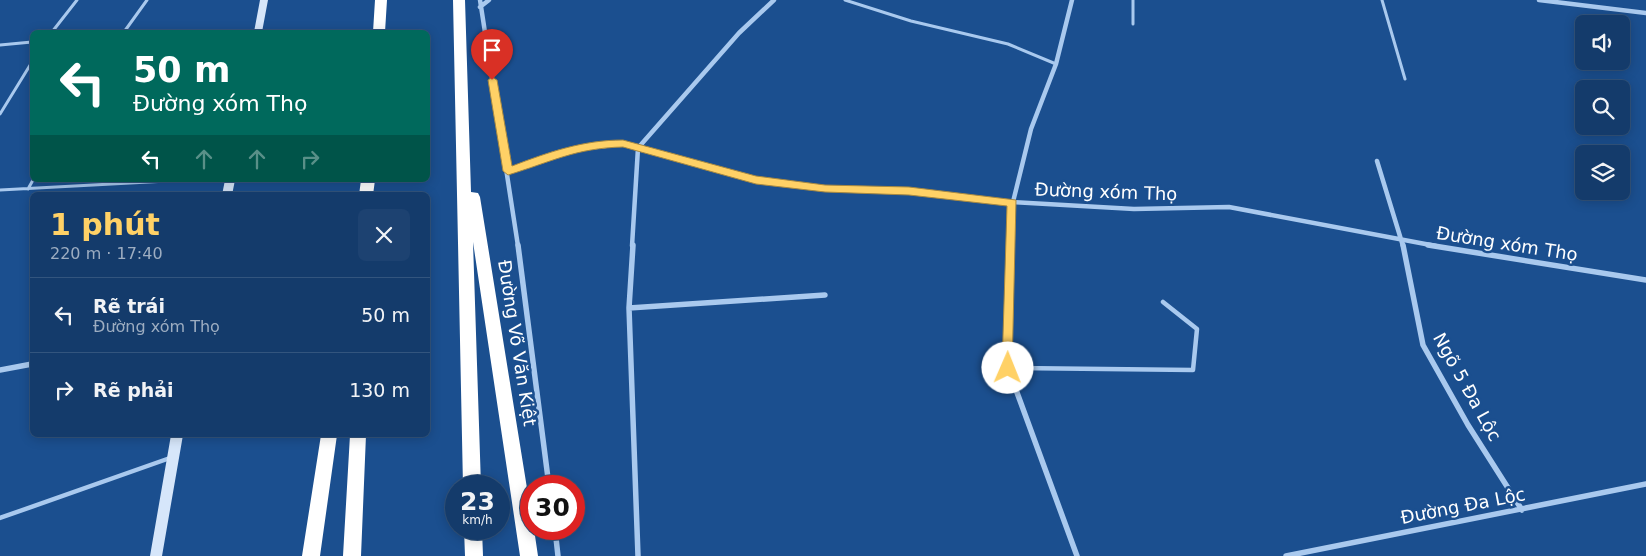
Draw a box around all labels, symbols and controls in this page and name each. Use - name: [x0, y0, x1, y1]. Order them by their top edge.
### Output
- map controls: [1575, 15, 1630, 200]
- button: sound: [1575, 15, 1630, 70]
- pin: [471, 29, 513, 80]
- icon: arrive: [478, 36, 506, 64]
- icon: left: [50, 50, 115, 115]
- text: 50 m: [133, 50, 230, 90]
- button: search: [1575, 80, 1630, 135]
- text: Đường xóm Thọ: [133, 91, 307, 116]
- icon: left: [137, 145, 165, 173]
- icon: ahead: [190, 145, 218, 173]
- icon: ahead: [243, 145, 271, 173]
- icon: right: [296, 145, 324, 173]
- button: layers: [1575, 145, 1630, 200]
- street label: Đường xóm Thọ: [1034, 179, 1178, 204]
- text: 1 phút: [50, 207, 160, 242]
- button: close: [358, 209, 410, 261]
- street label: Đường xóm Thọ: [1435, 222, 1579, 265]
- text: 220 m · 17:40: [50, 244, 163, 263]
- street label: Đường Võ Văn Kiệt: [494, 258, 541, 428]
- text: Rẽ trái: [93, 295, 165, 317]
- icon: left: [50, 301, 78, 329]
- text: 50 m: [361, 304, 410, 326]
- text: Đường xóm Thọ: [93, 317, 220, 336]
- street label: Ngõ 5 Đa Lộc: [1429, 329, 1506, 445]
- position arrow: [981, 341, 1033, 393]
- icon: right: [50, 376, 78, 404]
- text: Rẽ phải: [93, 379, 174, 401]
- text: 130 m: [349, 379, 410, 401]
- speed limit sign: 30: [520, 475, 585, 540]
- street label: Đường Đa Lộc: [1399, 483, 1527, 528]
- text: 23: [460, 487, 495, 516]
- text: km/h: [462, 513, 493, 527]

